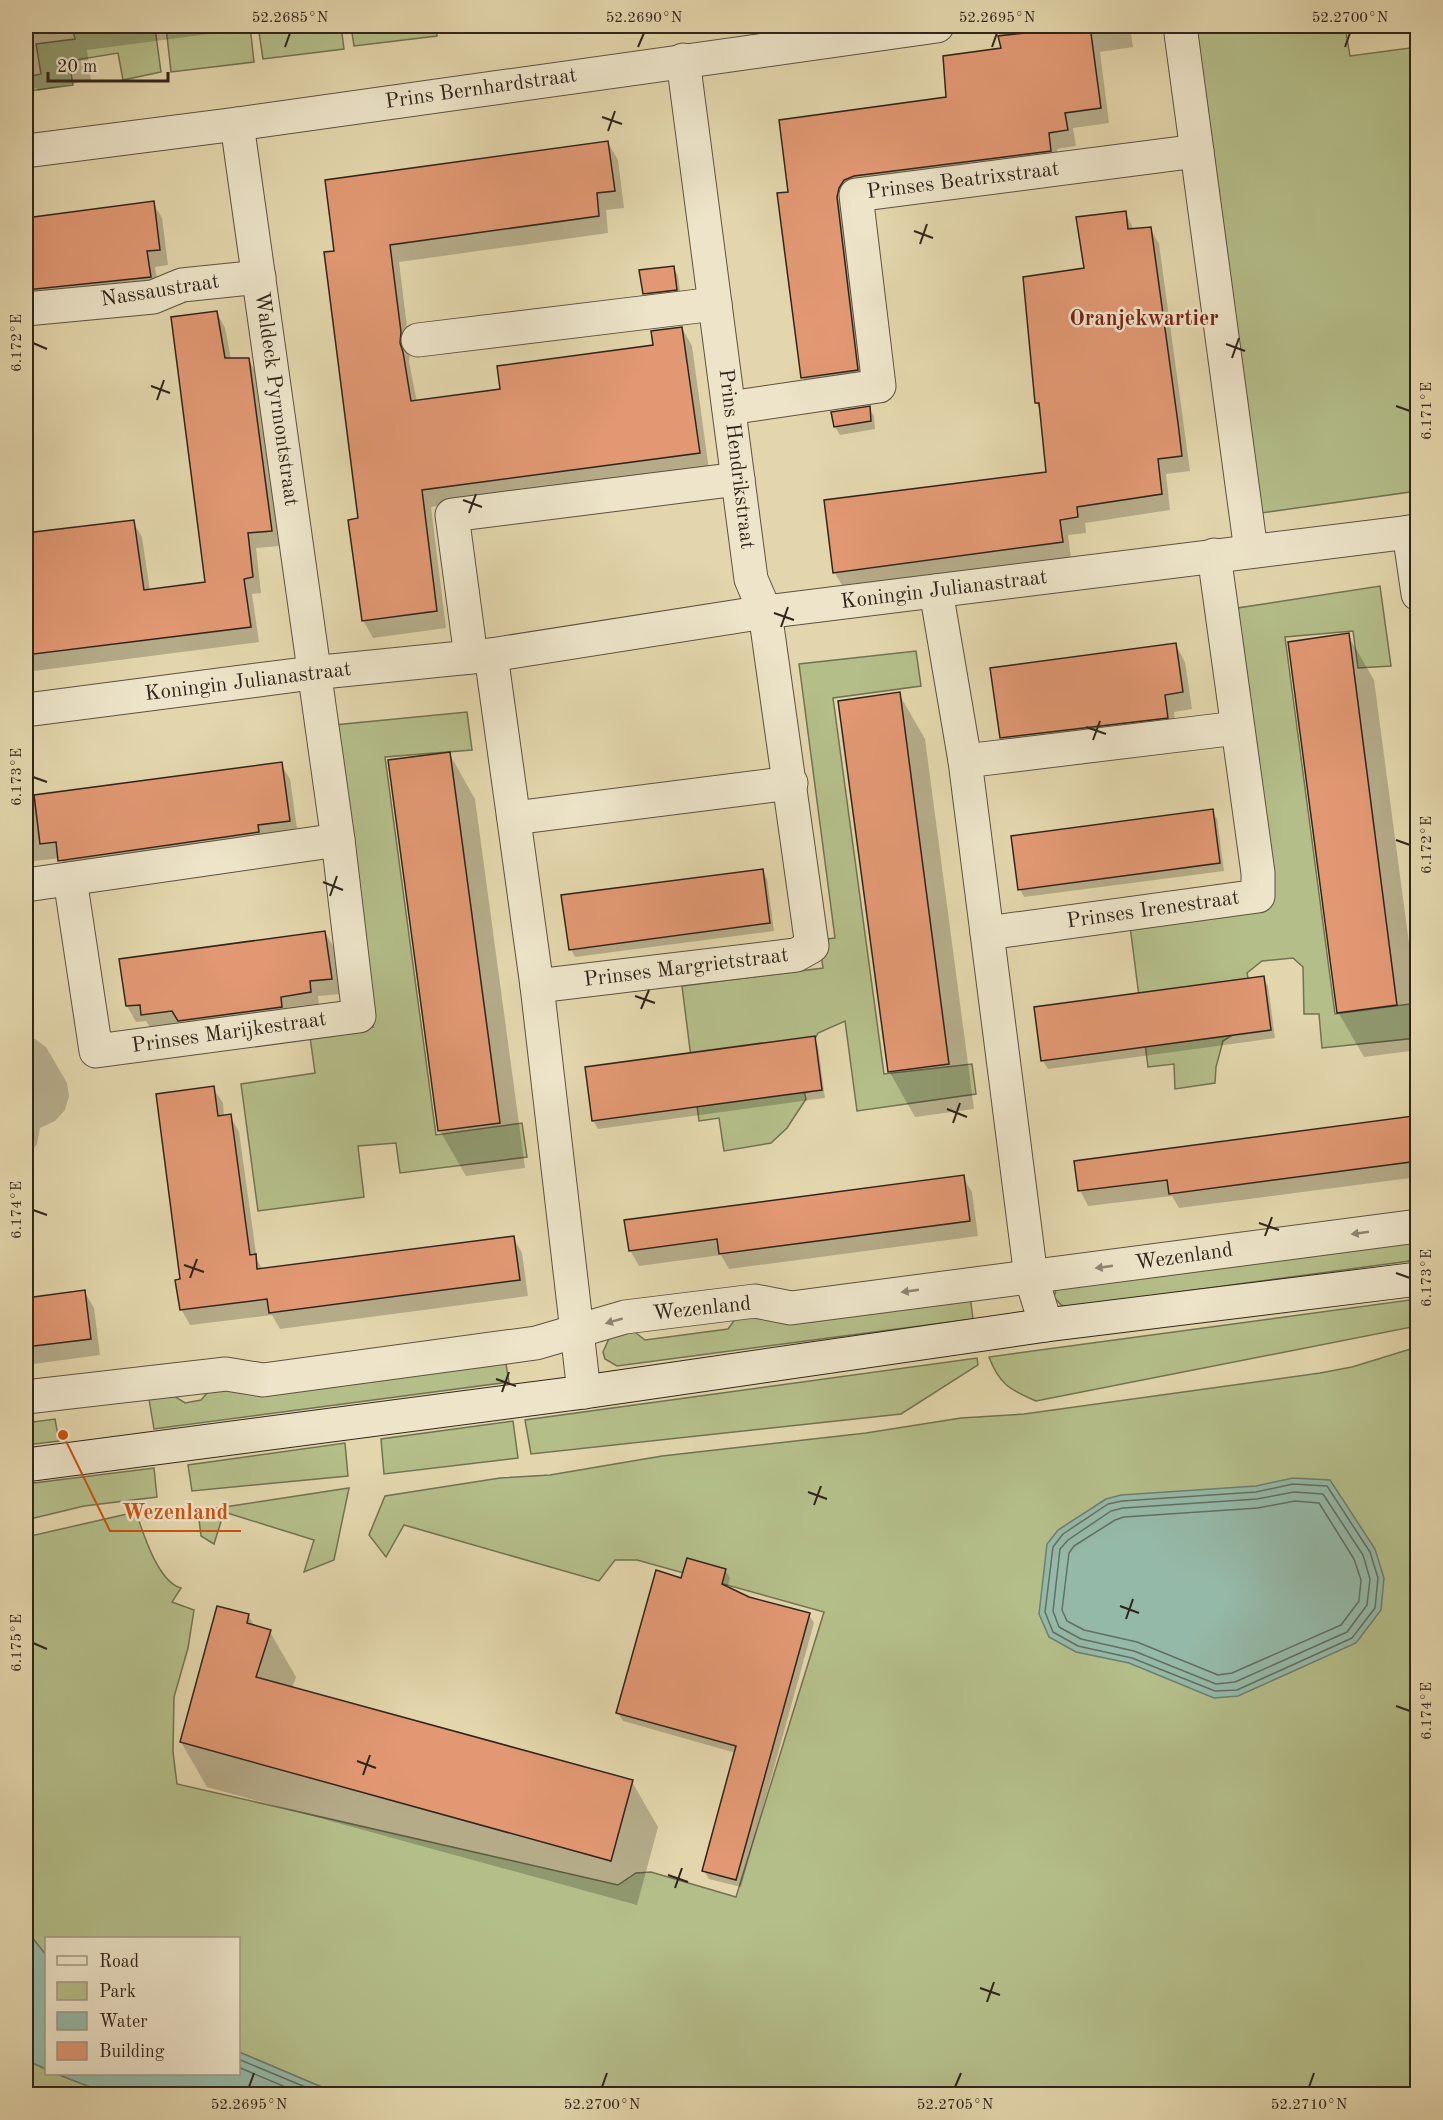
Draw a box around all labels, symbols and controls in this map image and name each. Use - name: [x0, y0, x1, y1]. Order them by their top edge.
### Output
- text: 52.2685°N: [252, 11, 329, 26]
- text: 52.2690°N: [606, 11, 683, 26]
- text: 52.2695°N: [959, 11, 1036, 26]
- text: 52.2700°N: [1312, 11, 1389, 26]
- scale bar: [48, 45, 168, 83]
- text: 20 m: [57, 58, 97, 76]
- street label: Prins Bernhardstraat: [384, 65, 578, 113]
- street label: Prinses Beatrixstraat: [865, 159, 1061, 203]
- street label: Nassaustraat: [99, 271, 221, 311]
- street label: Waldeck Pyrmontstraat: [251, 290, 301, 508]
- district label: Oranjekwartier: [1069, 308, 1219, 330]
- text: 6.172°E: [10, 314, 25, 372]
- street label: Prins Hendrikstraat: [715, 368, 757, 550]
- text: 6.171°E: [1420, 382, 1435, 440]
- street label: Koningin Julianastraat: [839, 567, 1049, 613]
- street label: Koningin Julianastraat: [143, 659, 353, 705]
- text: 6.173°E: [10, 748, 25, 806]
- text: 6.172°E: [1420, 816, 1435, 874]
- street label: Prinses Irenestraat: [1065, 887, 1241, 933]
- street label: Prinses Margrietstraat: [582, 945, 790, 991]
- street label: Prinses Marijkestraat: [130, 1009, 328, 1057]
- text: 6.174°E: [10, 1181, 25, 1239]
- one-way arrow: [1350, 1229, 1369, 1238]
- street label: Wezenland: [1134, 1240, 1234, 1274]
- text: 6.173°E: [1420, 1249, 1435, 1307]
- one-way arrow: [1094, 1263, 1113, 1272]
- one-way arrow: [901, 1286, 920, 1296]
- street label: Wezenland: [652, 1293, 752, 1325]
- one-way arrow: [604, 1317, 622, 1326]
- callout: Wezenland: [110, 1491, 241, 1531]
- text: Wezenland: [122, 1502, 229, 1524]
- text: 6.175°E: [10, 1614, 25, 1672]
- text: 6.174°E: [1420, 1682, 1435, 1740]
- legend: [45, 1937, 240, 2075]
- text: Road: [99, 1953, 139, 1971]
- text: Park: [99, 1983, 136, 2001]
- text: Water: [99, 2013, 148, 2031]
- text: Building: [99, 2043, 165, 2061]
- text: 52.2695°N: [211, 2098, 288, 2113]
- text: 52.2700°N: [564, 2098, 641, 2113]
- text: 52.2705°N: [917, 2098, 994, 2113]
- text: 52.2710°N: [1271, 2098, 1348, 2113]

